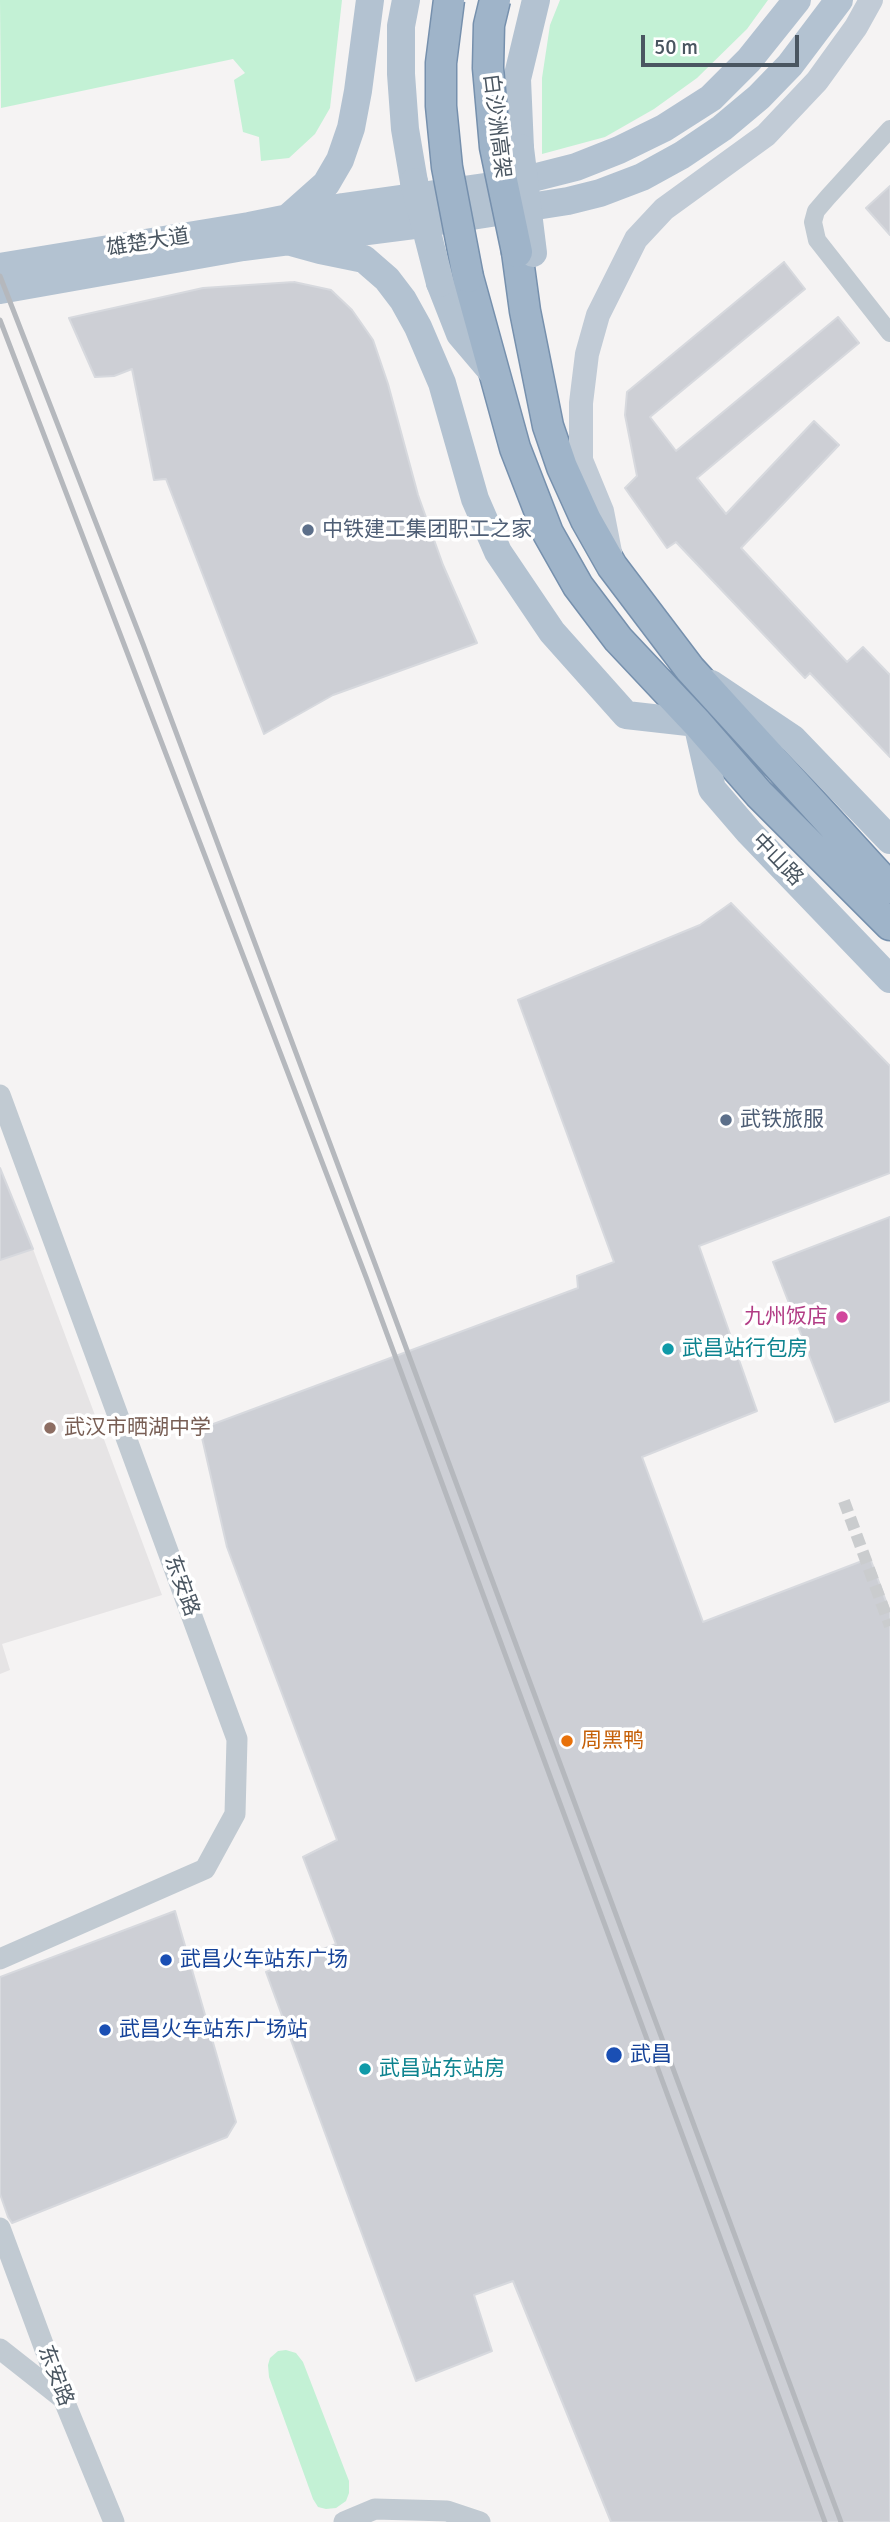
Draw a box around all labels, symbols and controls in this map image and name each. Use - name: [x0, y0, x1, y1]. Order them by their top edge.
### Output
- scale bar: [645, 21, 802, 65]
- text: 50 m: [654, 34, 698, 60]
- street label: 白沙洲高架: [477, 72, 515, 180]
- street label: 雄楚大道: [105, 224, 191, 262]
- place label: 中铁建工集团职工之家: [322, 517, 532, 543]
- marker: 中铁建工集团职工之家: [300, 522, 316, 538]
- street label: 中山路: [746, 829, 808, 891]
- place label: 武铁旅服: [740, 1107, 824, 1133]
- marker: 武铁旅服: [718, 1112, 734, 1128]
- place label: 九州饭店: [744, 1304, 828, 1330]
- marker: 九州饭店: [834, 1309, 850, 1325]
- place label: 武昌站行包房: [682, 1336, 808, 1362]
- marker: 武昌站行包房: [660, 1341, 676, 1357]
- place label: 武汉市晒湖中学: [64, 1415, 211, 1441]
- marker: 武汉市晒湖中学: [42, 1420, 58, 1436]
- street label: 东安路: [158, 1552, 204, 1620]
- place label: 周黑鸭: [581, 1728, 644, 1754]
- marker: 周黑鸭: [559, 1733, 575, 1749]
- place label: 武昌火车站东广场: [180, 1947, 348, 1973]
- marker: 武昌火车站东广场: [158, 1952, 174, 1968]
- place label: 武昌火车站东广场站: [119, 2017, 308, 2043]
- marker: 武昌火车站东广场站: [97, 2022, 113, 2038]
- place label: 武昌: [630, 2042, 672, 2068]
- marker: 武昌: [604, 2045, 624, 2065]
- place label: 武昌站东站房: [379, 2056, 505, 2082]
- marker: 武昌站东站房: [357, 2061, 373, 2077]
- street label: 东安路: [32, 2342, 78, 2410]

